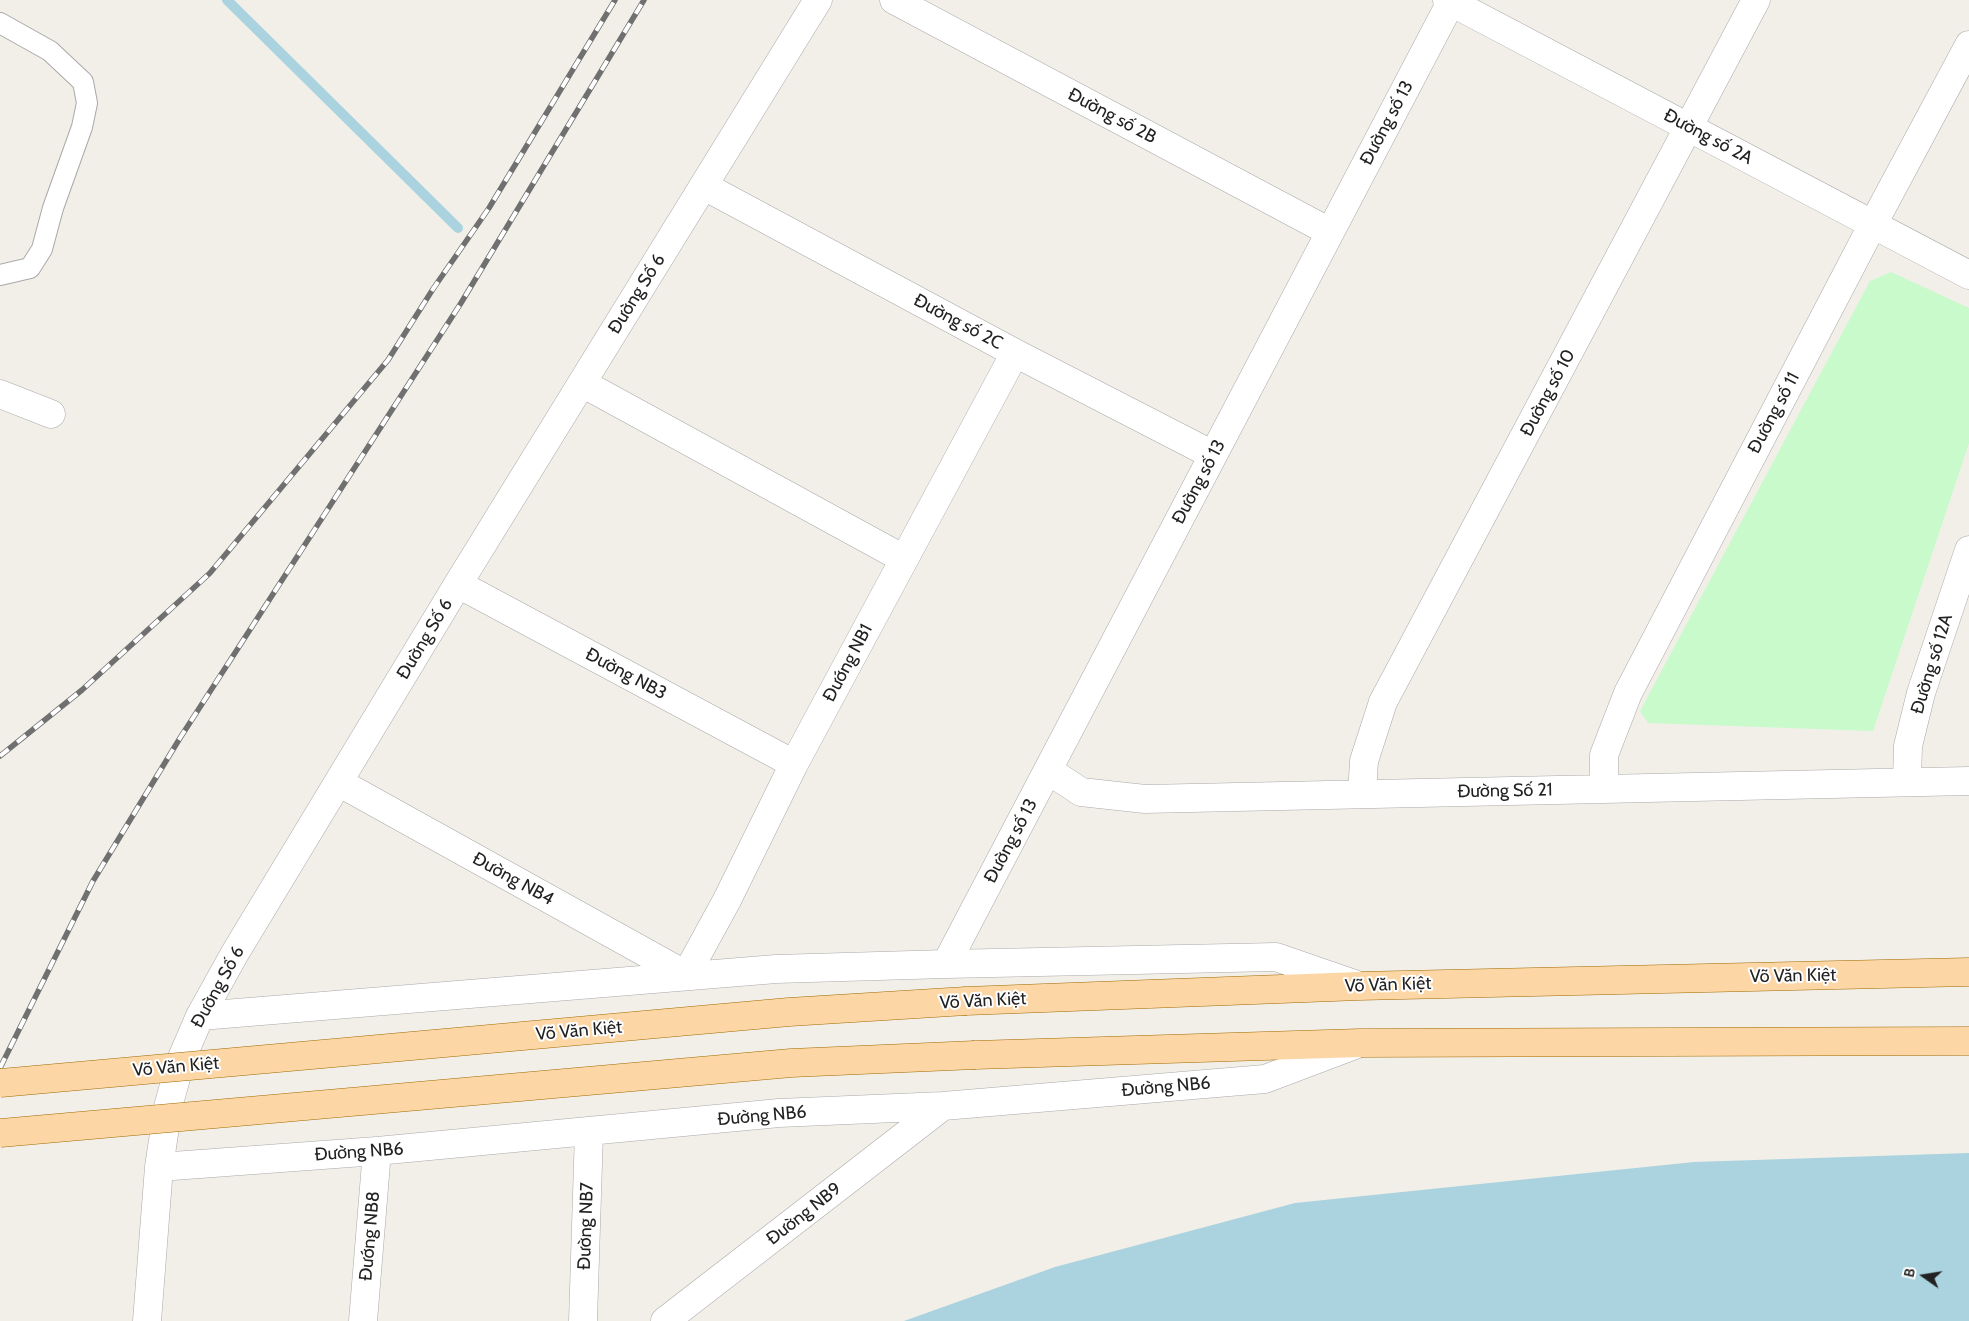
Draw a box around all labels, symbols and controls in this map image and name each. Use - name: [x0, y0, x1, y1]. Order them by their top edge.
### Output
- street label: Đường số 13: [1356, 77, 1418, 169]
- street label: Đường số 2B: [1064, 84, 1160, 148]
- street label: Đường số 2A: [1660, 105, 1756, 169]
- street label: Đường Số 6: [604, 250, 670, 338]
- street label: Đường số 2C: [910, 290, 1006, 354]
- street label: Đường số 10: [1516, 346, 1580, 440]
- street label: Đường số 11: [1744, 369, 1804, 457]
- street label: Đường số 13: [1168, 436, 1230, 528]
- street label: Đường Số 6: [393, 595, 457, 683]
- street label: Đường số 12A: [1907, 611, 1957, 717]
- street label: Đướng NB1: [819, 620, 877, 706]
- street label: Đường NB3: [582, 644, 670, 704]
- street label: Đường Số 21: [1457, 779, 1553, 803]
- street label: Đường số 13: [980, 795, 1042, 887]
- street label: Đường NB4: [469, 848, 557, 910]
- street label: Đường Số 6: [187, 942, 249, 1032]
- street label: Võ Văn Kiệt: [1750, 964, 1836, 988]
- street label: Võ Văn Kiệt: [1344, 973, 1432, 997]
- street label: Võ Văn Kiệt: [939, 988, 1027, 1014]
- street label: Võ Văn Kiệt: [535, 1016, 623, 1046]
- street label: Võ Văn Kiệt: [132, 1052, 220, 1082]
- street label: Đường NB6: [1121, 1072, 1211, 1102]
- street label: Đường NB6: [717, 1101, 807, 1131]
- street label: Đường NB6: [314, 1138, 404, 1166]
- street label: Đường NB9: [762, 1178, 846, 1250]
- street label: Đường NB7: [574, 1182, 598, 1270]
- street label: Đướng NB8: [355, 1190, 385, 1282]
- north arrow: [1899, 1251, 1949, 1301]
- text: B: [1900, 1266, 1919, 1279]

